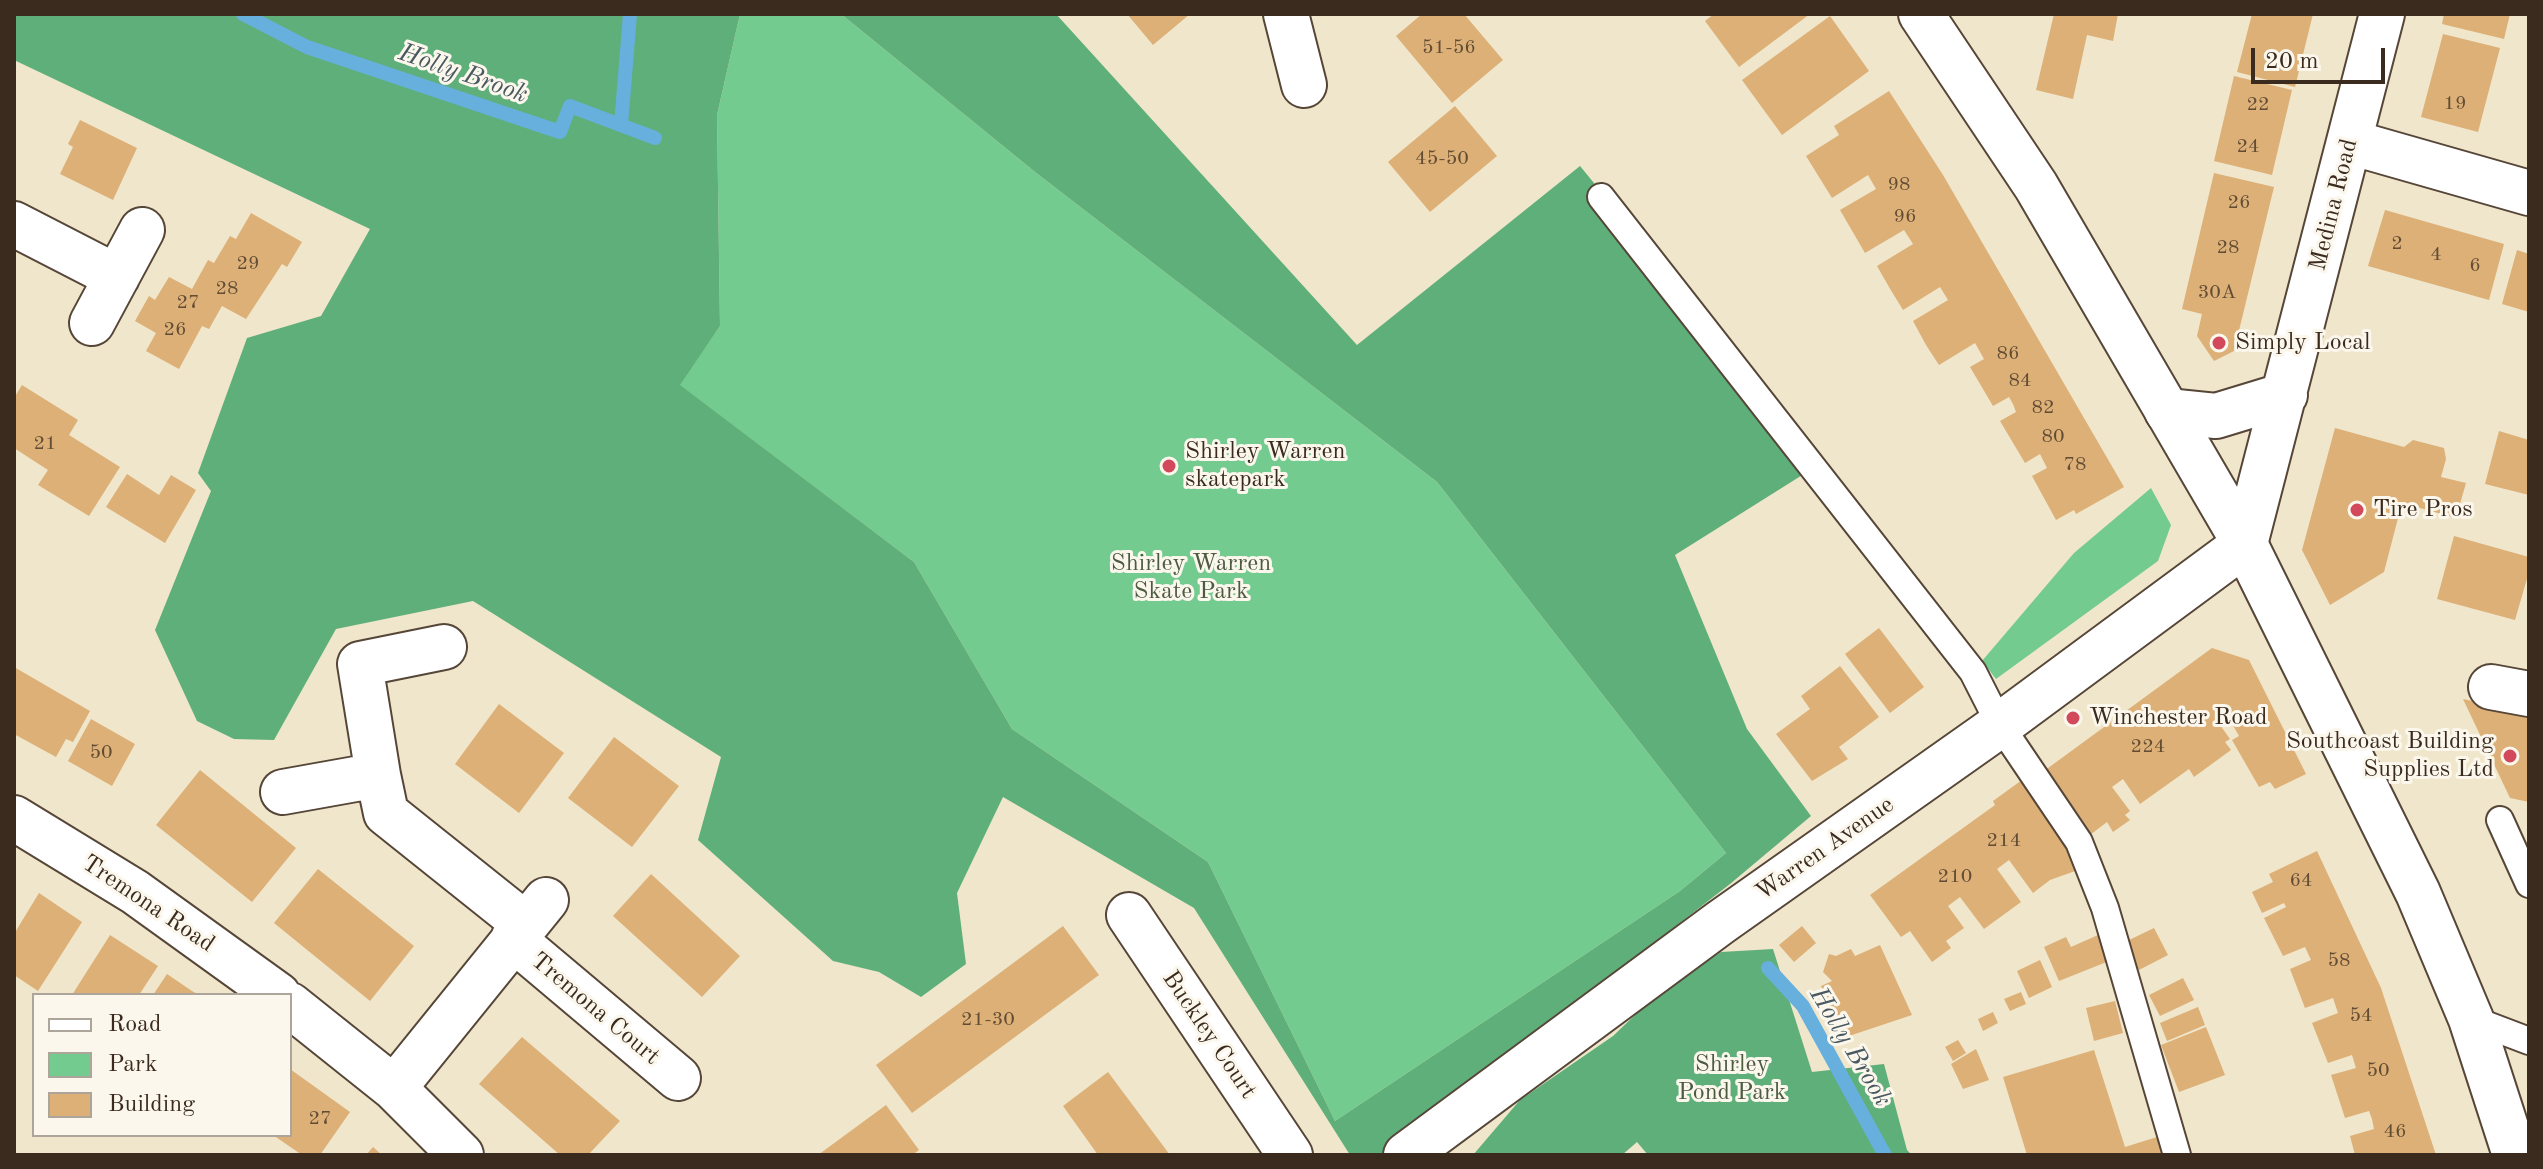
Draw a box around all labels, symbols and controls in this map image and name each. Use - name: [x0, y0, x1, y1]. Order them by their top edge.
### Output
- scale bar: [2255, 32, 2389, 82]
- house number: 51-56: [1422, 36, 1476, 60]
- water label: Holly Brook: [394, 37, 532, 111]
- text: 20 m: [2265, 50, 2319, 74]
- house number: 19: [2443, 92, 2467, 116]
- house number: 22: [2246, 93, 2270, 117]
- house number: 24: [2236, 135, 2260, 159]
- street label: Medina Road: [2304, 136, 2364, 274]
- house number: 45-50: [1415, 147, 1469, 171]
- house number: 98: [1887, 173, 1911, 197]
- house number: 26: [2227, 191, 2251, 215]
- house number: 96: [1893, 205, 1917, 229]
- house number: 2: [2391, 232, 2403, 256]
- house number: 28: [2216, 236, 2240, 260]
- house number: 4: [2430, 243, 2442, 267]
- house number: 29: [236, 252, 260, 276]
- house number: 6: [2469, 254, 2481, 278]
- house number: 28: [215, 277, 239, 301]
- house number: 30A: [2198, 281, 2236, 305]
- house number: 27: [176, 291, 200, 315]
- house number: 26: [163, 318, 187, 342]
- place label: Simply Local: [2235, 329, 2371, 357]
- marker: Simply Local: [2210, 334, 2228, 352]
- house number: 86: [1996, 342, 2020, 366]
- house number: 84: [2008, 369, 2032, 393]
- house number: 82: [2031, 396, 2055, 420]
- house number: 80: [2041, 425, 2065, 449]
- house number: 21: [33, 432, 57, 456]
- place label: Shirley Warren skatepark: [1185, 438, 1345, 494]
- house number: 78: [2063, 453, 2087, 477]
- marker: Shirley Warren skatepark: [1160, 457, 1178, 475]
- place label: Tire Pros: [2373, 496, 2473, 524]
- marker: Tire Pros: [2348, 501, 2366, 519]
- park label: Shirley Warren Skate Park: [1111, 550, 1271, 606]
- place label: Winchester Road: [2089, 704, 2267, 732]
- marker: Winchester Road: [2064, 709, 2082, 727]
- place label: Southcoast Building Supplies Ltd: [2286, 728, 2494, 784]
- house number: 224: [2131, 735, 2165, 759]
- house number: 50: [89, 741, 113, 765]
- marker: Southcoast Building Supplies Ltd: [2501, 747, 2519, 765]
- street label: Warren Avenue: [1750, 791, 1900, 907]
- house number: 214: [1987, 829, 2021, 853]
- street label: Tremona Road: [76, 849, 220, 959]
- house number: 210: [1938, 865, 1972, 889]
- house number: 64: [2289, 869, 2313, 893]
- street label: Tremona Court: [525, 947, 665, 1071]
- house number: 58: [2327, 949, 2351, 973]
- street label: Buckley Court: [1156, 965, 1262, 1105]
- water label: Holly Brook: [1802, 981, 1898, 1113]
- legend: [32, 993, 292, 1137]
- house number: 54: [2349, 1004, 2373, 1028]
- house number: 21-30: [961, 1008, 1015, 1032]
- text: Road: [108, 1013, 161, 1037]
- park label: Shirley Pond Park: [1678, 1051, 1786, 1107]
- text: Park: [108, 1053, 157, 1077]
- house number: 50: [2366, 1059, 2390, 1083]
- text: Building: [108, 1093, 195, 1117]
- house number: 27: [308, 1107, 332, 1131]
- house number: 46: [2383, 1120, 2407, 1144]

